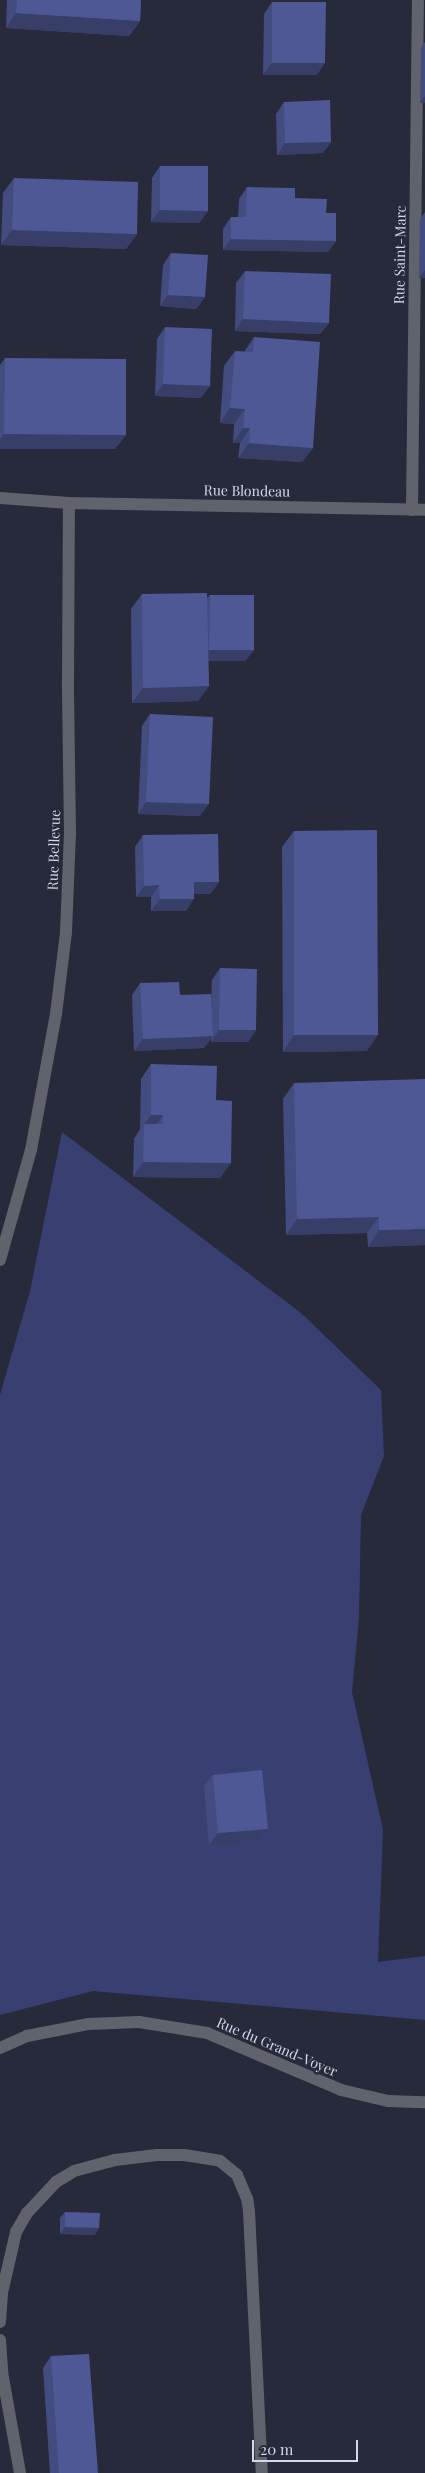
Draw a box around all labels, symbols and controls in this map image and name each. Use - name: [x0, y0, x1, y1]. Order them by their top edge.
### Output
- street label: Rue Saint-Marc: [391, 206, 409, 304]
- street label: Rue Blondeau: [204, 482, 290, 500]
- street label: Rue Bellevue: [44, 809, 64, 891]
- street label: Rue du Grand-Voyer: [214, 2014, 340, 2080]
- scale bar: [255, 2430, 361, 2462]
- text: 20 m: [260, 2439, 293, 2459]

